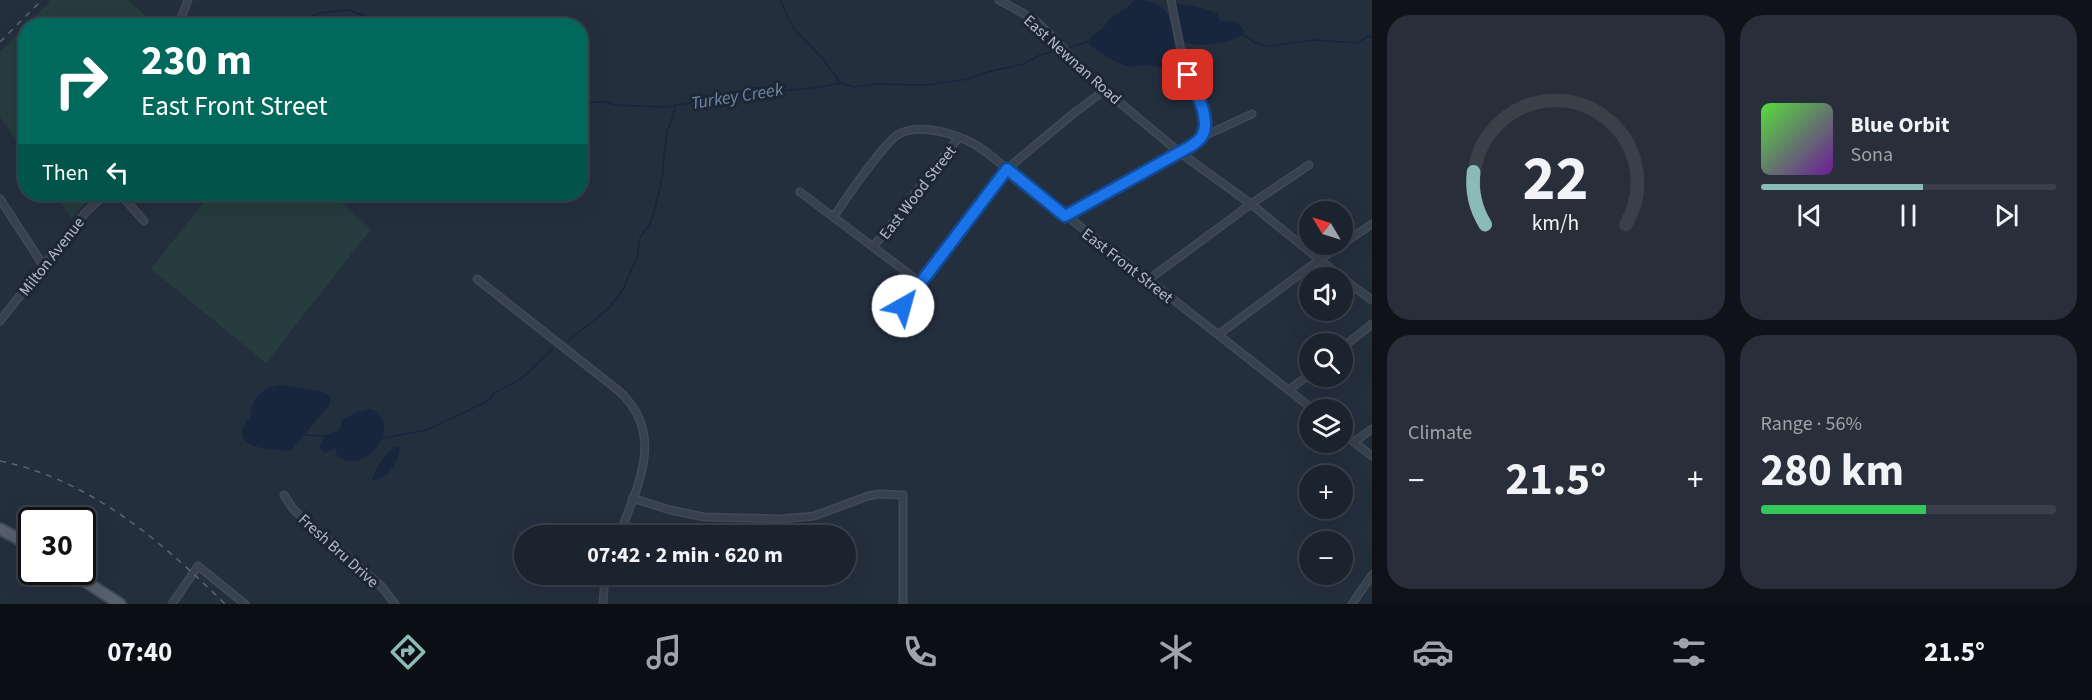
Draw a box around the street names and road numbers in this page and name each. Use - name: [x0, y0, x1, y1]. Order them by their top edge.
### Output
- street label: East Newnan Road: [1019, 10, 1126, 110]
- street label: East Wood Street: [874, 141, 962, 244]
- street label: Milton Avenue: [14, 212, 90, 301]
- street label: East Front Street: [1077, 223, 1178, 309]
- street label: Fresh Bru Drive: [293, 509, 383, 593]

